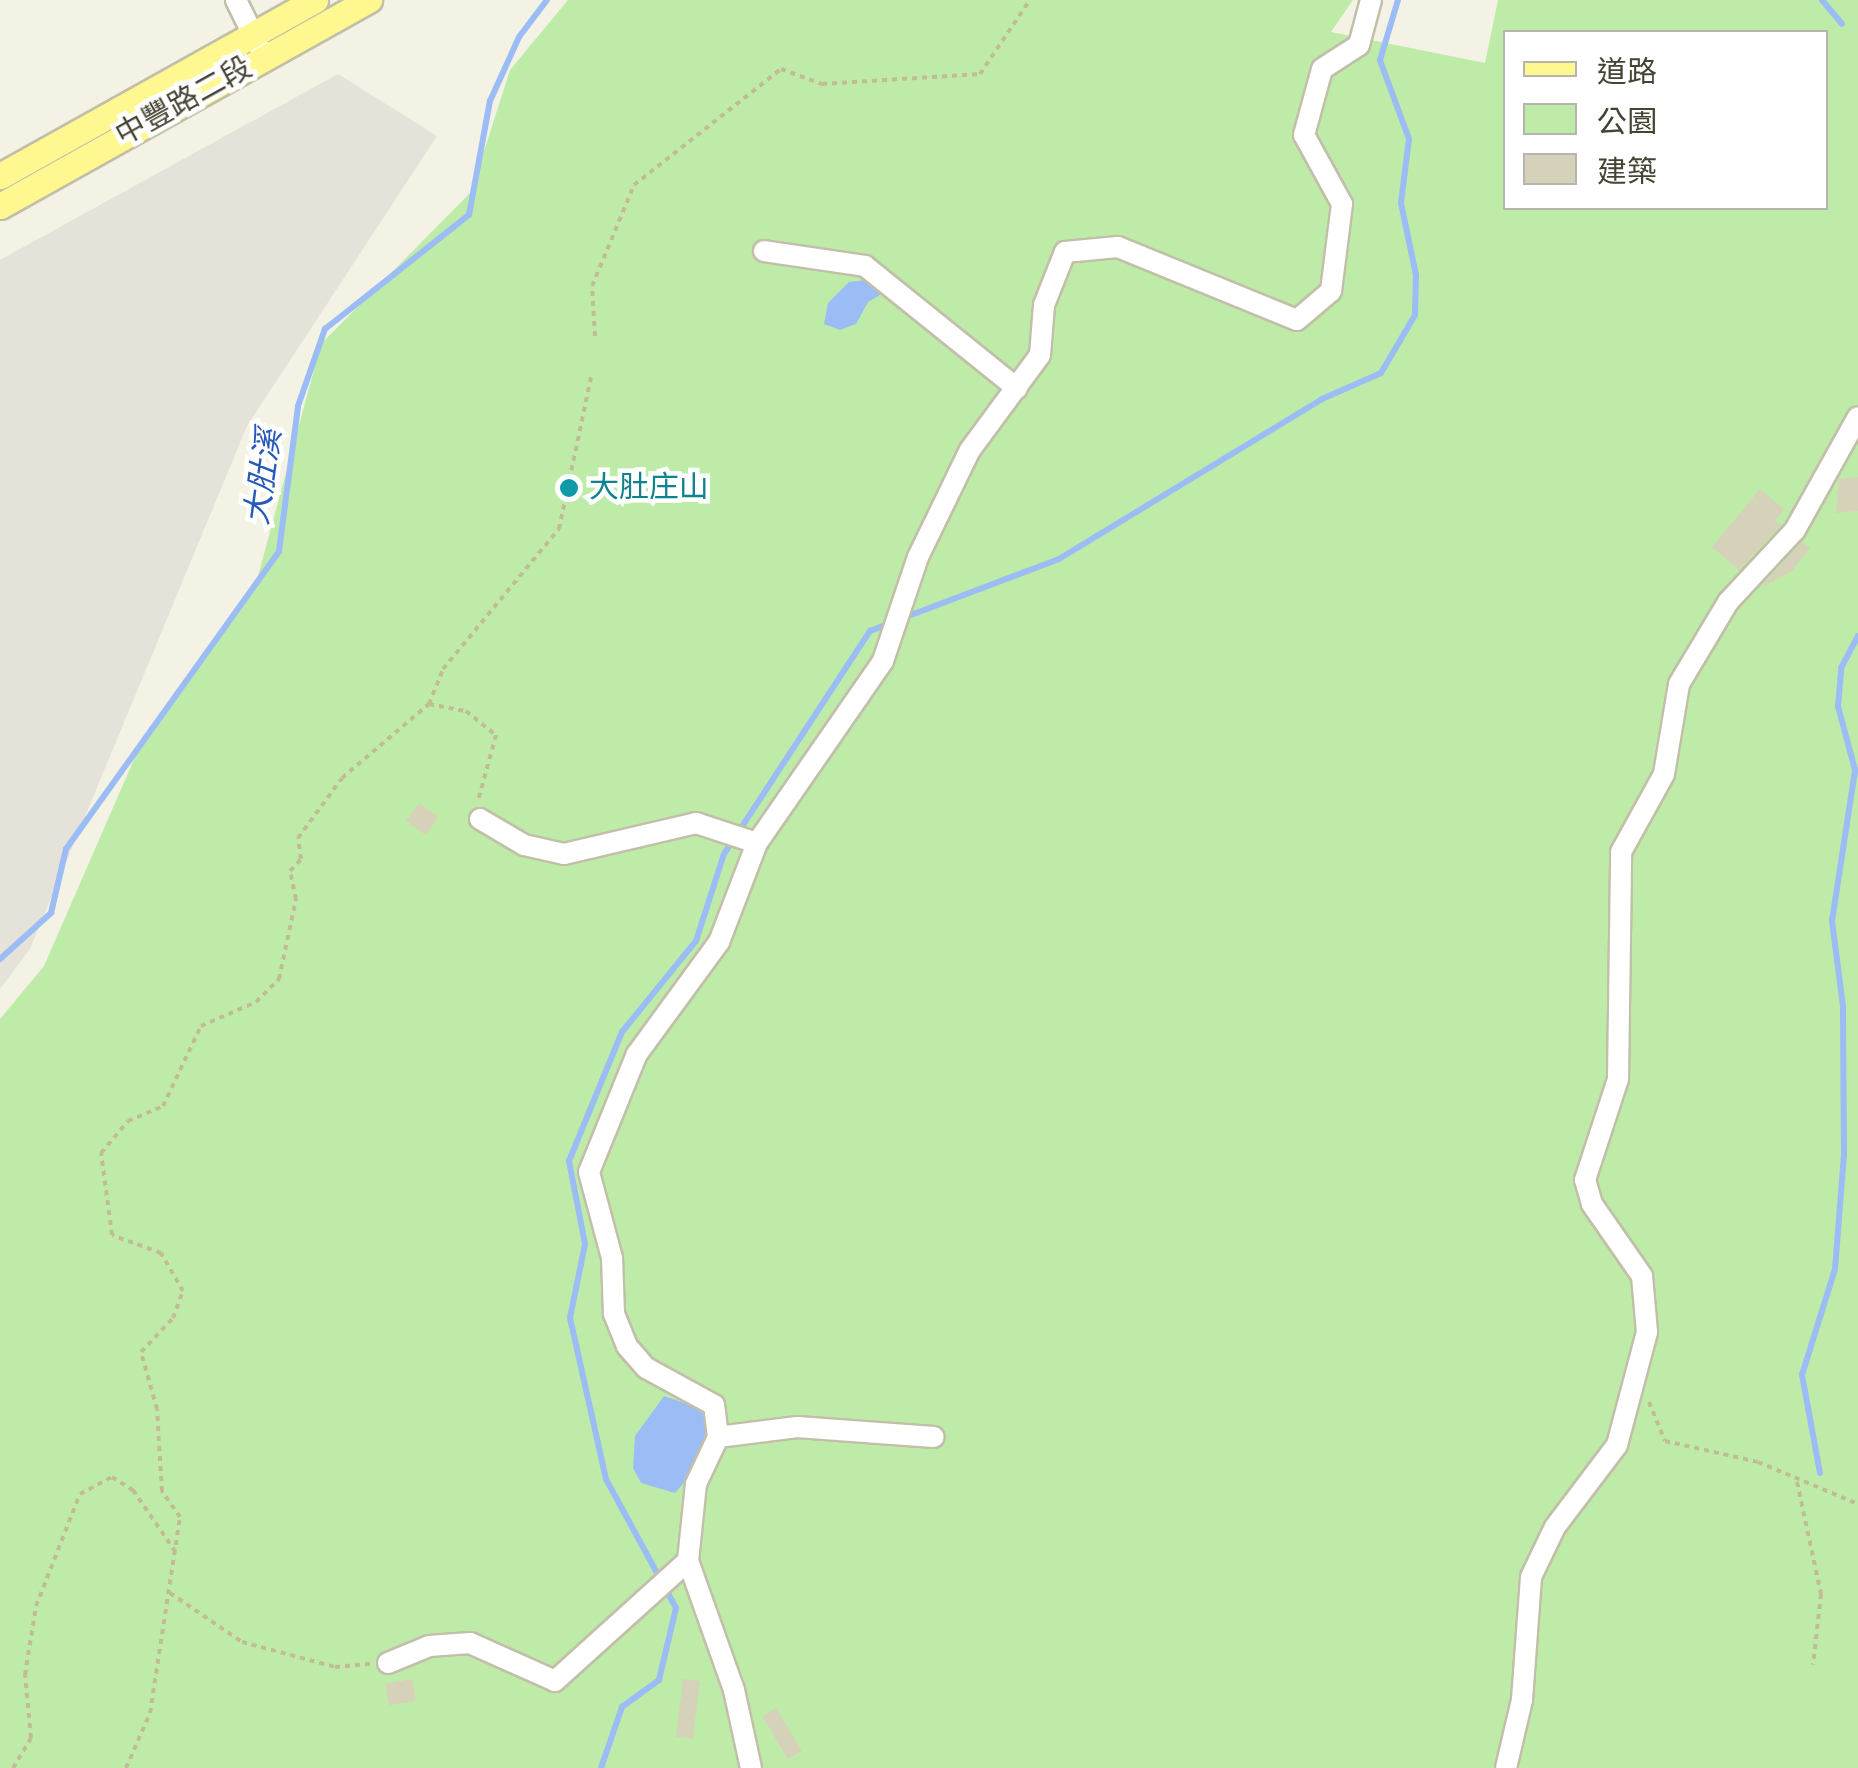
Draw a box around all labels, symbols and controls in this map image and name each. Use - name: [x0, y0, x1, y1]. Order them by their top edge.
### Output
- legend: [1503, 30, 1828, 210]
- street label: 中豐路二段: [110, 50, 258, 154]
- text: 道路: [1597, 54, 1657, 91]
- text: 公園: [1597, 104, 1657, 141]
- text: 建築: [1597, 154, 1657, 191]
- water label: 大肚溪: [238, 427, 290, 527]
- place label: 大肚庄山: [589, 470, 709, 506]
- marker: 大肚庄山: [558, 477, 580, 499]

